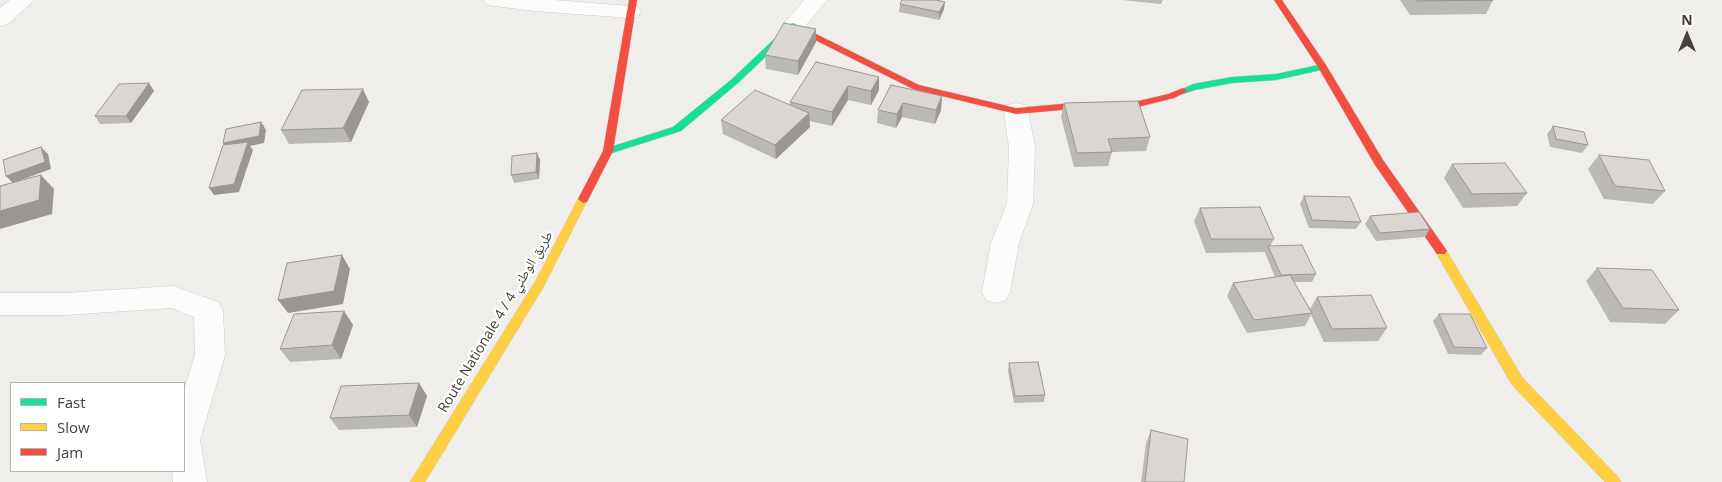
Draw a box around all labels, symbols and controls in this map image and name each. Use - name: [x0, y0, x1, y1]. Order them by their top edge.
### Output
- north arrow: [1662, 10, 1712, 60]
- text: N: [1681, 10, 1693, 29]
- street label: Route Nationale 4 / طريق الوطني 4: [435, 228, 557, 416]
- legend: [10, 382, 185, 472]
- text: Fast: [57, 392, 86, 412]
- text: Slow: [57, 417, 90, 437]
- text: Jam: [57, 442, 83, 462]

